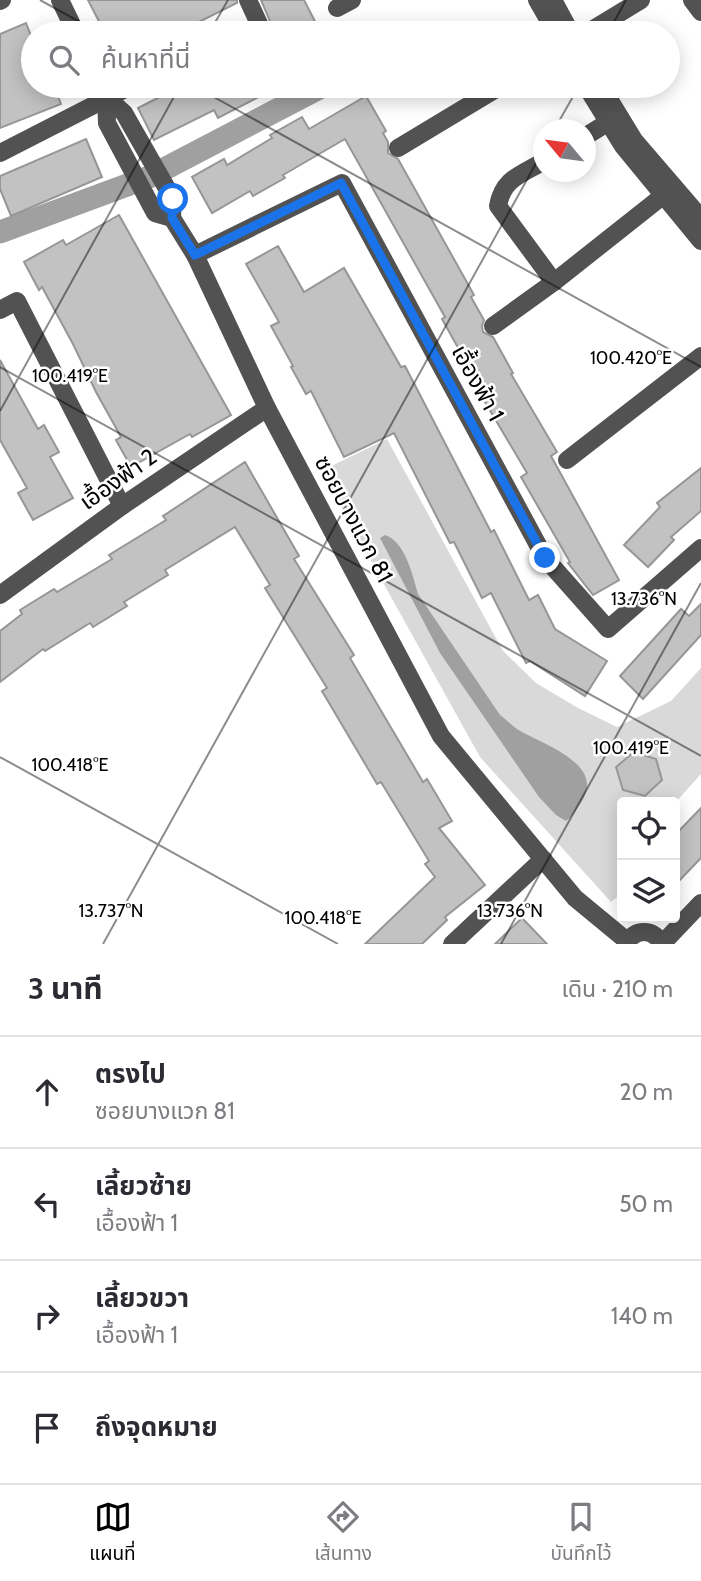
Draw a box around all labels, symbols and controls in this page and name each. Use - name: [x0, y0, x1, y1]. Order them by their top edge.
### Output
- search box: [21, 21, 680, 98]
- icon: search: [45, 41, 83, 79]
- text: ค้นหาที่นี่: [101, 43, 191, 75]
- north arrow: [533, 119, 596, 182]
- route start: [157, 183, 188, 214]
- street label: เอื้องฟ้า 1: [446, 339, 512, 426]
- text: 100.420°E: [590, 347, 672, 369]
- text: 100.419°E: [32, 365, 108, 387]
- street label: เอื้องฟ้า 2: [73, 441, 162, 516]
- street label: ซอยบางแวก 81: [309, 451, 399, 587]
- route end: [529, 542, 560, 573]
- text: 13.736°N: [611, 588, 677, 610]
- text: 100.419°E: [593, 737, 669, 759]
- text: 100.418°E: [32, 754, 108, 776]
- map controls: [617, 797, 680, 923]
- button: locate: [617, 797, 680, 860]
- button: layers: [617, 860, 680, 923]
- text: 13.737°N: [78, 900, 144, 922]
- text: 13.736°N: [477, 900, 543, 922]
- text: 100.418°E: [285, 907, 361, 929]
- text: 3 นาที: [28, 970, 103, 1007]
- text: เดิน · 210 m: [561, 975, 673, 1003]
- text: ตรงไป: [95, 1058, 166, 1090]
- icon: ahead: [28, 1073, 66, 1111]
- text: 20 m: [620, 1078, 673, 1106]
- text: ซอยบางแวก 81: [95, 1097, 235, 1125]
- text: เลี้ยวซ้าย: [95, 1170, 192, 1202]
- icon: left: [28, 1185, 66, 1223]
- text: 50 m: [619, 1190, 673, 1218]
- text: เอื้องฟ้า 1: [95, 1209, 178, 1237]
- text: เลี้ยวขวา: [95, 1282, 189, 1314]
- icon: right: [28, 1297, 66, 1335]
- text: 140 m: [611, 1302, 673, 1330]
- text: เอื้องฟ้า 1: [95, 1321, 178, 1349]
- icon: arrive: [28, 1409, 66, 1447]
- text: ถึงจุดหมาย: [95, 1411, 218, 1443]
- tab: แผนที่: [89, 1498, 136, 1569]
- tab: เส้นทาง: [314, 1498, 372, 1569]
- tab: บันทึกไว้: [551, 1498, 612, 1569]

